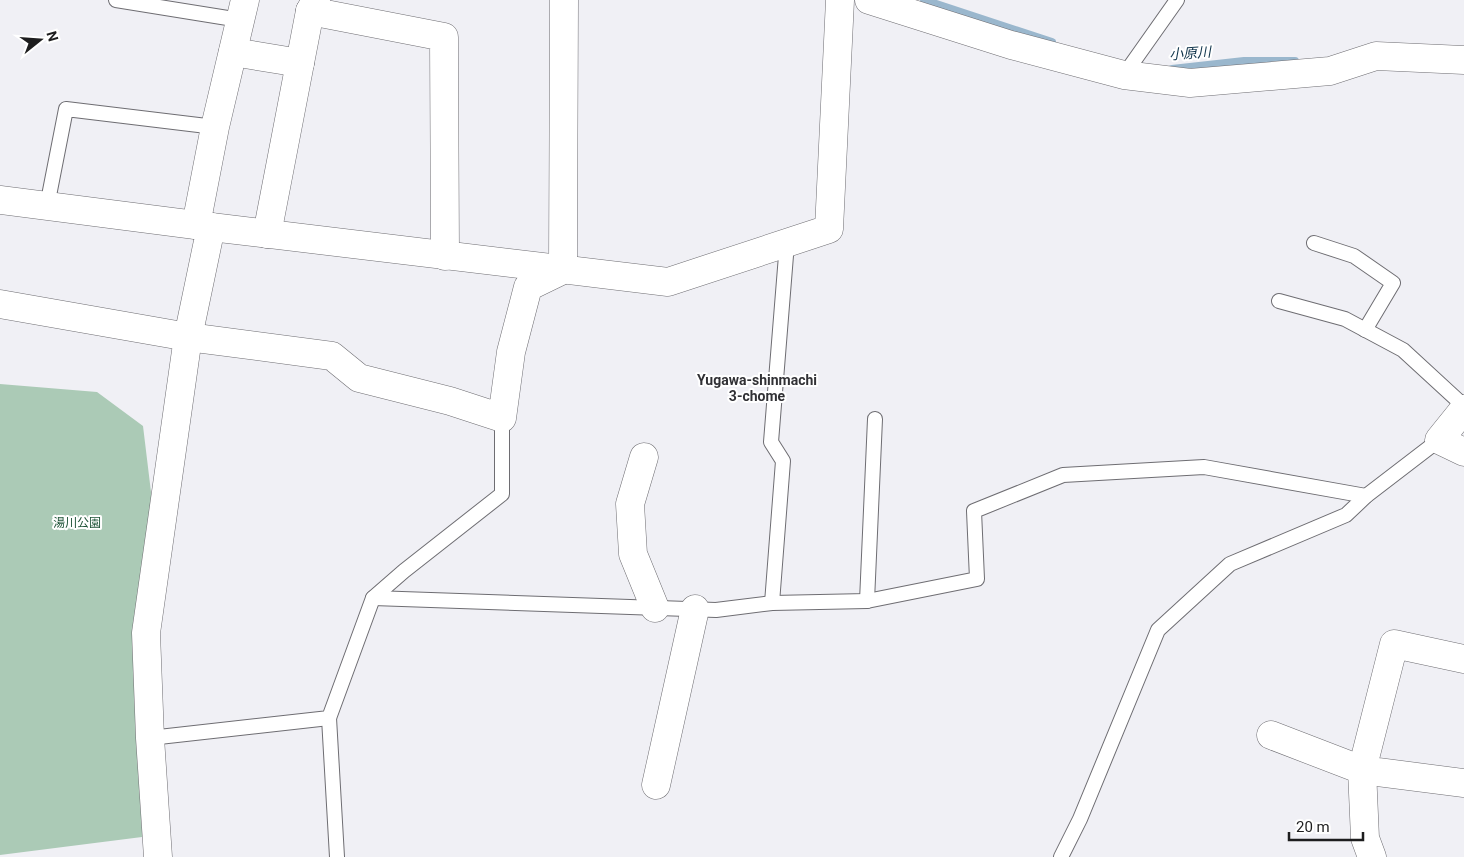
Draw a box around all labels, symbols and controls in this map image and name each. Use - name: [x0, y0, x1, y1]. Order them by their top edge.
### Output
- north arrow: [15, 15, 65, 65]
- text: N: [43, 29, 62, 43]
- water label: 小原川: [1168, 43, 1214, 62]
- district label: Yugawa-shinmachi 3-chome: [697, 372, 817, 404]
- park label: 湯川公園: [53, 516, 101, 530]
- scale bar: [1289, 810, 1363, 842]
- text: 20 m: [1296, 818, 1330, 836]

